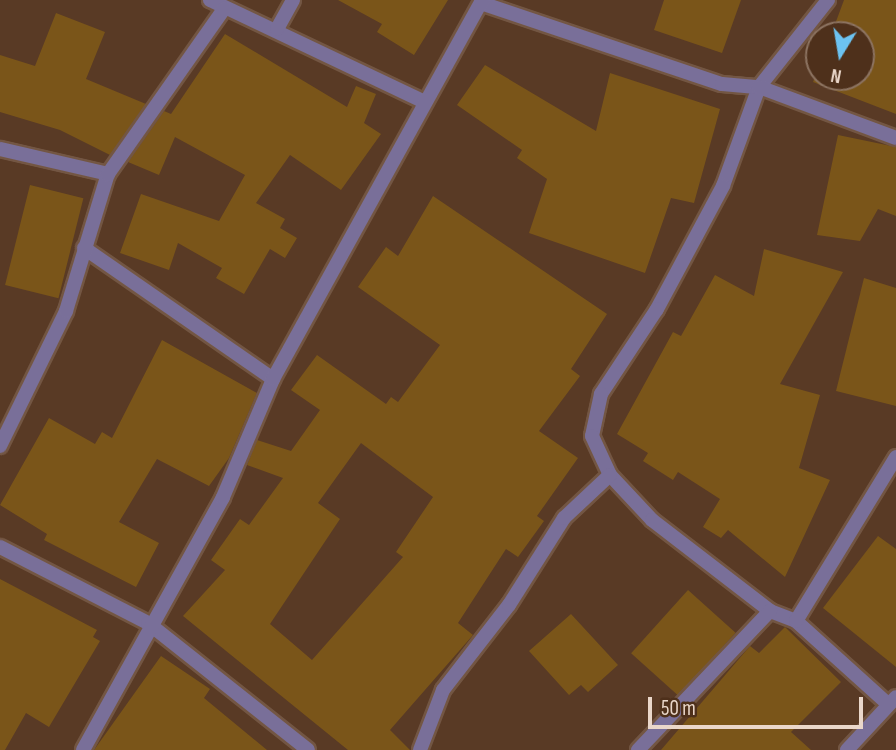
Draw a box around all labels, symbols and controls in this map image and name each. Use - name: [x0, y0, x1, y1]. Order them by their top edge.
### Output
- north arrow: [805, 21, 875, 91]
- text: N: [829, 63, 843, 87]
- scale bar: [651, 684, 866, 728]
- text: 50 m: [661, 696, 696, 721]

